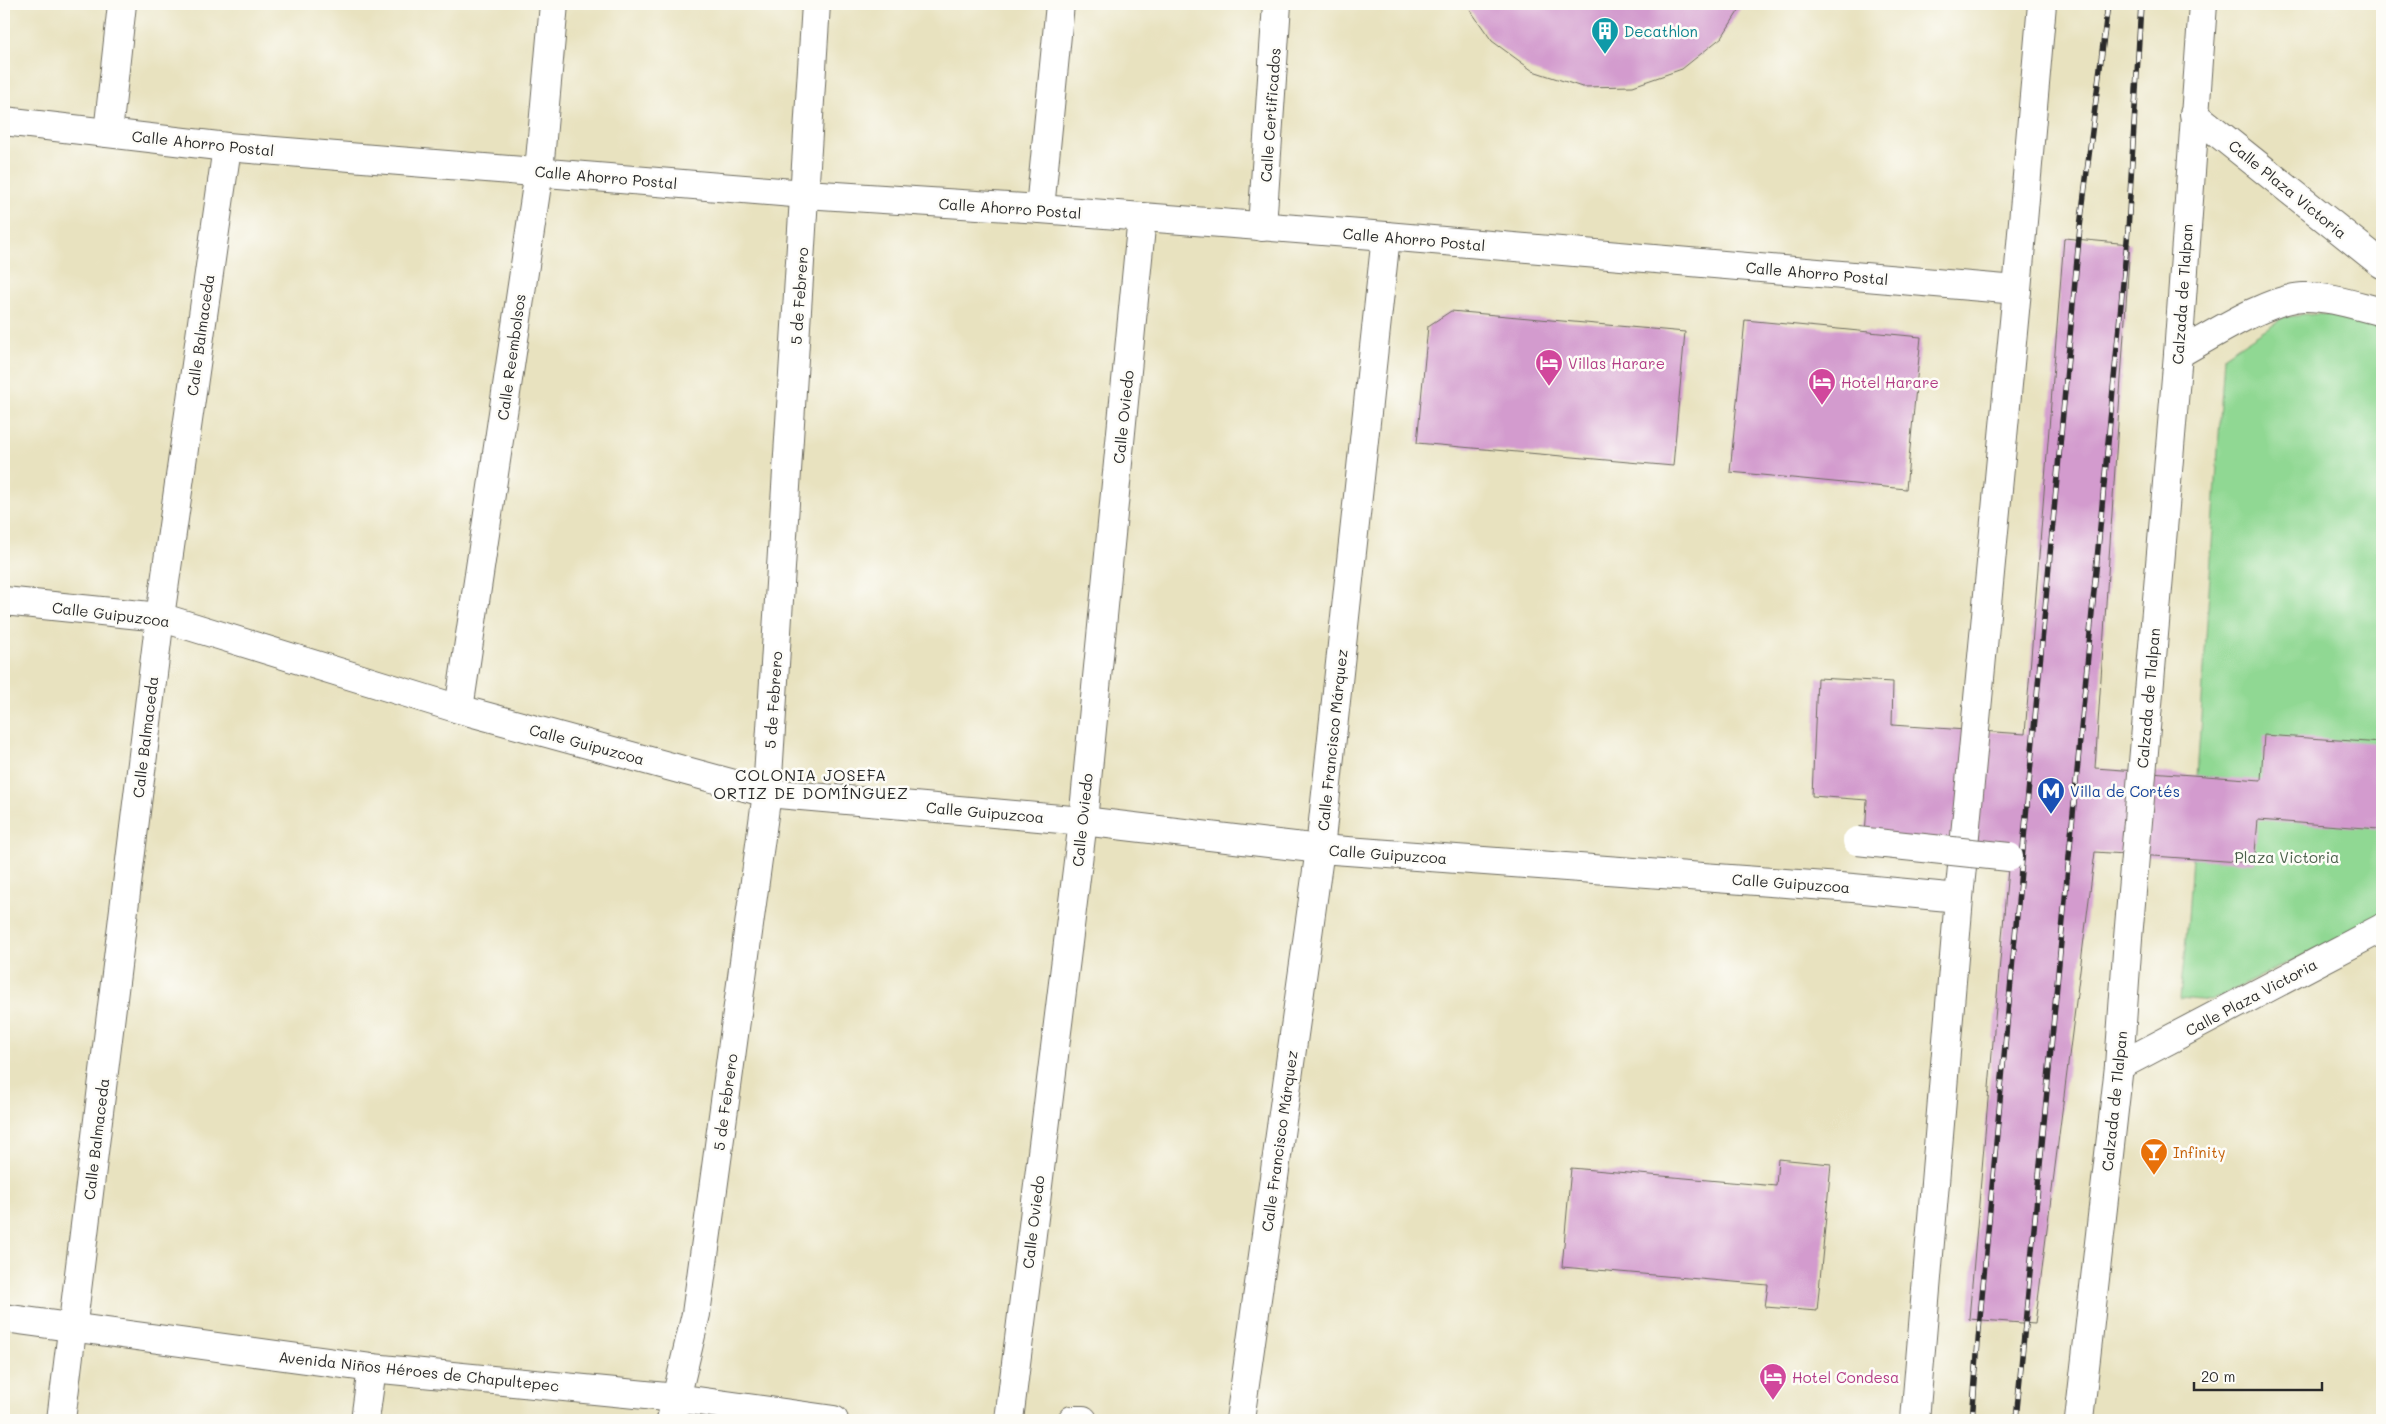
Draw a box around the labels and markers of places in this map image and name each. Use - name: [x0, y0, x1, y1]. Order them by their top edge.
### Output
- building icon: Decathlon: [1590, 16, 1620, 55]
- place label: Decathlon: [1624, 21, 1698, 41]
- hotel icon: Villas Harare: [1534, 348, 1564, 387]
- place label: Villas Harare: [1568, 353, 1665, 373]
- hotel icon: Hotel Harare: [1807, 367, 1837, 406]
- place label: Hotel Harare: [1841, 372, 1939, 392]
- metro station icon: Villa de Cortés: [2036, 776, 2066, 815]
- place label: Villa de Cortés: [2070, 781, 2180, 801]
- bar icon: Infinity: [2139, 1137, 2169, 1176]
- place label: Infinity: [2173, 1142, 2226, 1162]
- hotel icon: Hotel Condesa: [1758, 1362, 1788, 1401]
- place label: Hotel Condesa: [1792, 1367, 1899, 1387]

